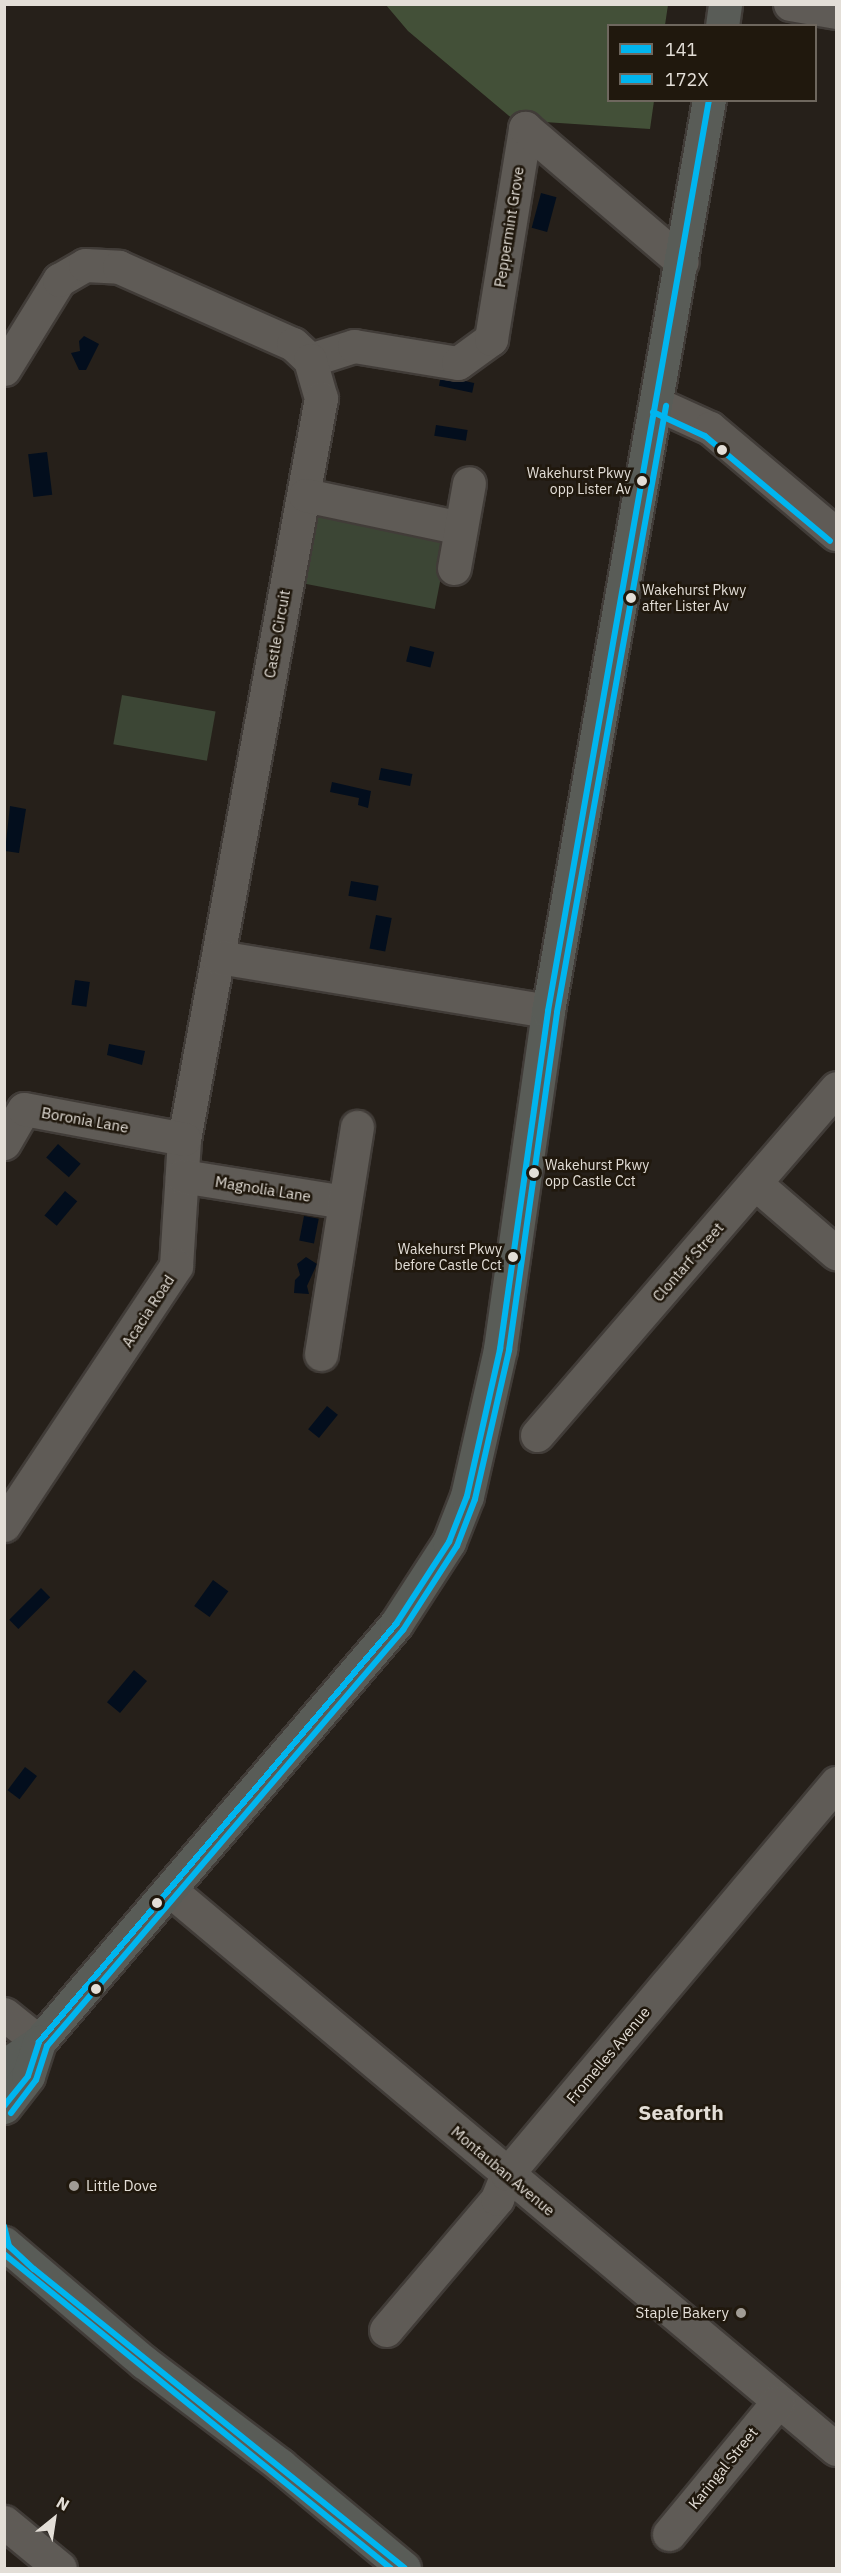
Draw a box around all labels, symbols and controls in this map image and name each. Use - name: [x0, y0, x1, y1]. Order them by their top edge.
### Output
- legend: [607, 24, 817, 102]
- text: 141: [665, 38, 697, 61]
- text: 172X: [665, 68, 708, 91]
- street label: Peppermint Grove: [491, 165, 527, 289]
- unlabelled marker: [716, 444, 728, 456]
- place label: Wakehurst Pkwy opp Lister Av: [527, 465, 631, 497]
- marker: Wakehurst Pkwy opp Lister Av: [636, 475, 648, 487]
- place label: Wakehurst Pkwy after Lister Av: [642, 582, 746, 614]
- street label: Castle Circuit: [260, 589, 294, 679]
- marker: Wakehurst Pkwy after Lister Av: [625, 592, 637, 604]
- street label: Boronia Lane: [40, 1103, 130, 1137]
- place label: Wakehurst Pkwy opp Castle Cct: [545, 1157, 649, 1190]
- marker: Wakehurst Pkwy opp Castle Cct: [528, 1167, 540, 1179]
- street label: Magnolia Lane: [214, 1173, 312, 1205]
- street label: Clontarf Street: [649, 1219, 727, 1305]
- place label: Wakehurst Pkwy before Castle Cct: [395, 1241, 502, 1274]
- marker: Wakehurst Pkwy before Castle Cct: [507, 1251, 519, 1263]
- street label: Acacia Road: [118, 1272, 178, 1350]
- unlabelled marker: [151, 1897, 163, 1909]
- unlabelled marker: [90, 1983, 102, 1995]
- street label: Fromelles Avenue: [562, 2003, 654, 2107]
- district label: Seaforth: [638, 2099, 724, 2125]
- street label: Montauban Avenue: [448, 2122, 558, 2220]
- place label: Little Dove: [86, 2177, 157, 2195]
- marker: Little Dove: [67, 2179, 81, 2193]
- place label: Staple Bakery: [636, 2304, 729, 2322]
- marker: Staple Bakery: [734, 2306, 748, 2320]
- street label: Karingal Street: [685, 2424, 761, 2512]
- north arrow: [24, 2489, 84, 2549]
- text: N: [53, 2492, 73, 2515]

